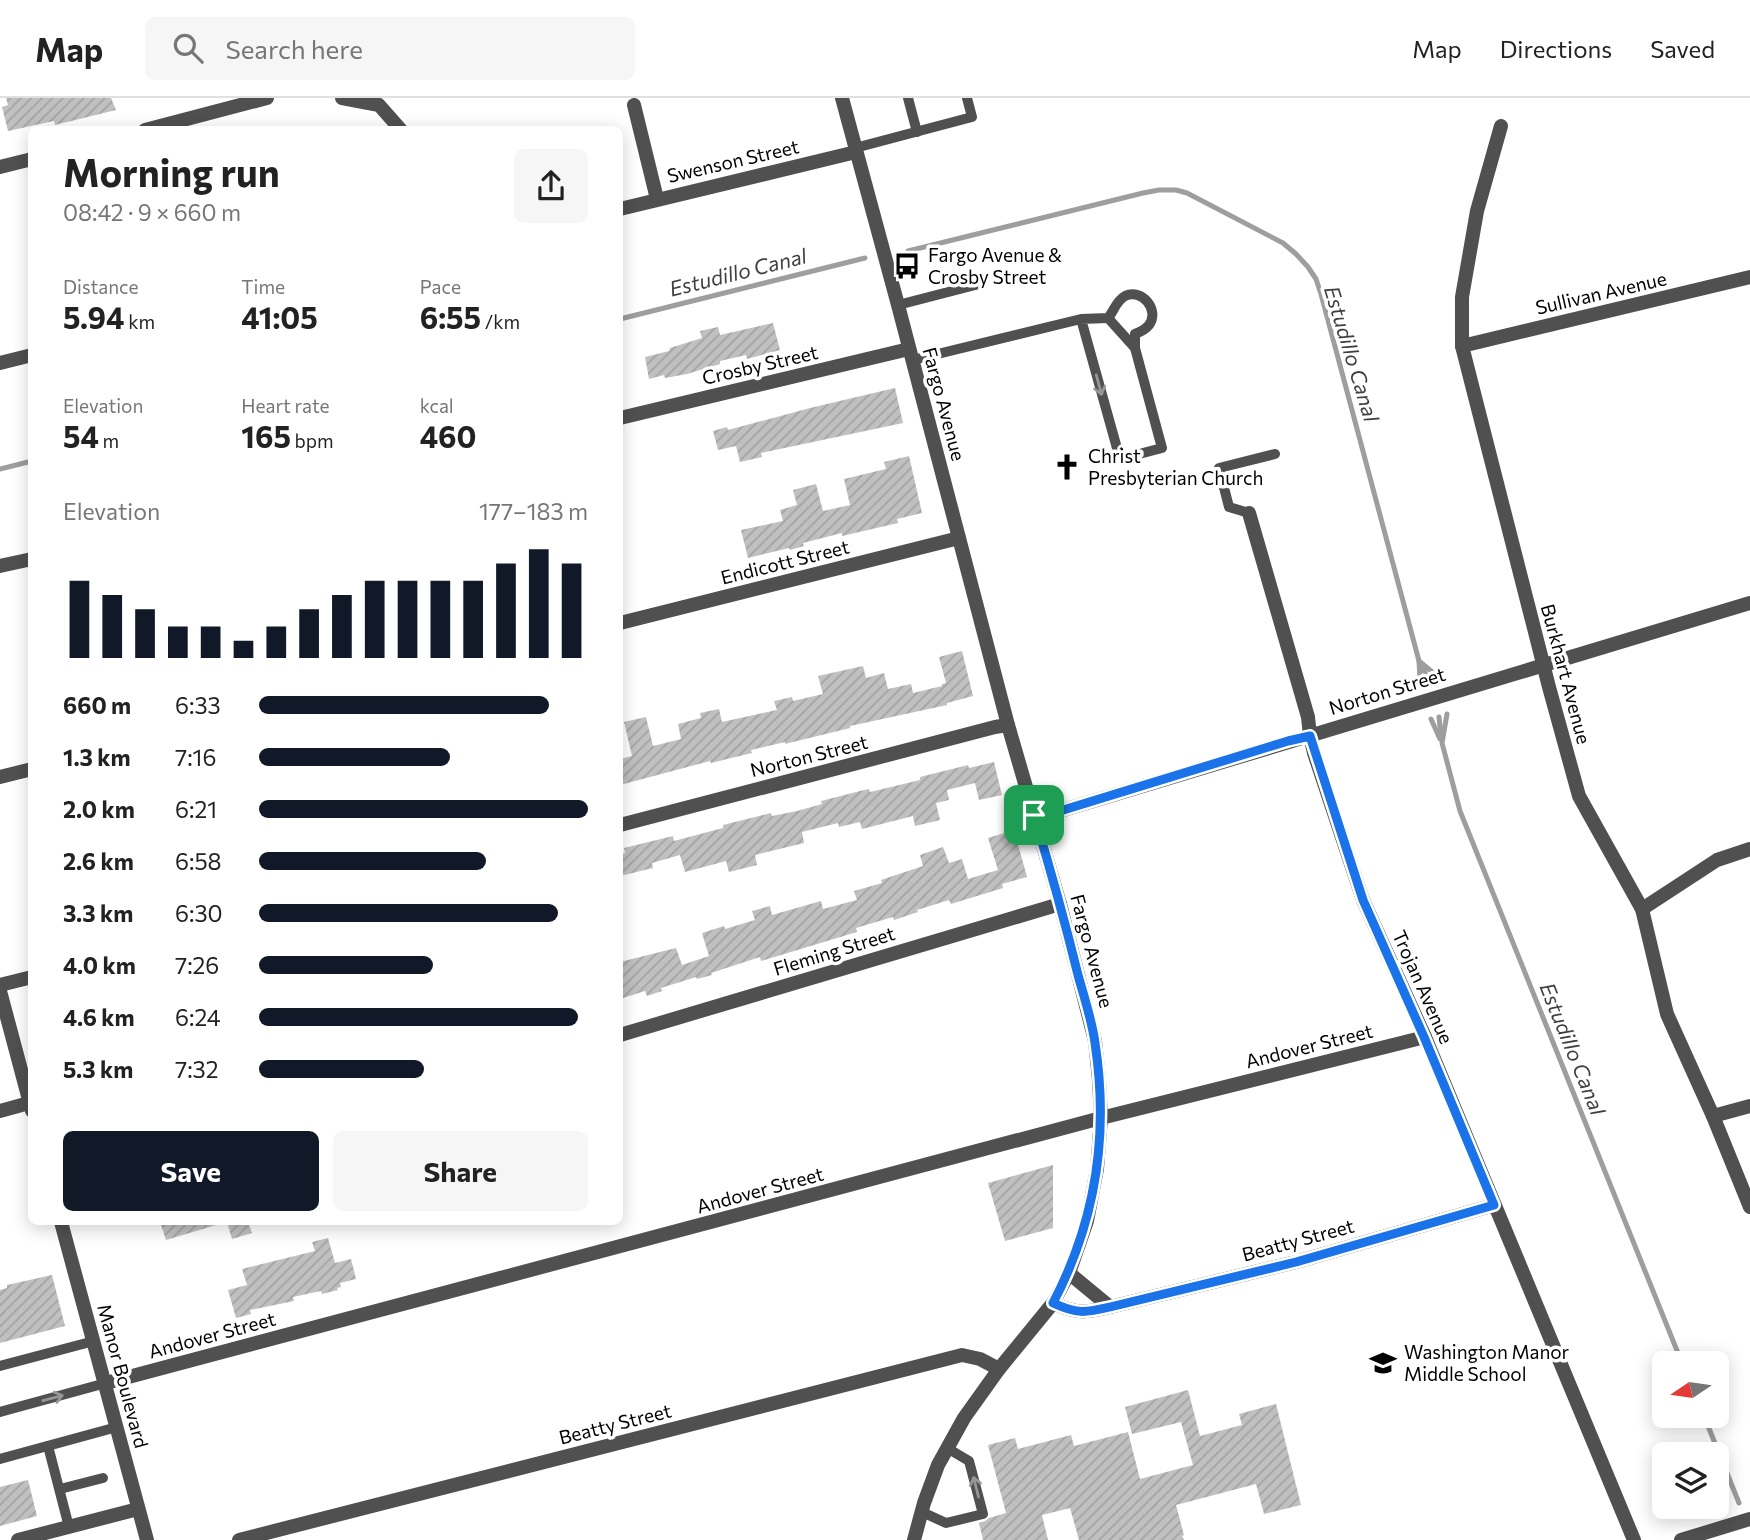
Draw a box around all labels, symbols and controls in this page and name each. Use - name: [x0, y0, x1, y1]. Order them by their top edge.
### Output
- search box: [145, 17, 635, 80]
- text: Map: [35, 28, 103, 69]
- icon: search: [169, 29, 207, 67]
- text: Search here: [225, 33, 363, 64]
- text: Map: [1412, 34, 1462, 63]
- text: Directions: [1500, 34, 1612, 63]
- text: Saved: [1650, 34, 1715, 63]
- street label: Swenson Street: [665, 134, 801, 187]
- text: Morning run: [63, 148, 280, 195]
- button: share: [514, 149, 588, 223]
- text: 08:42 · 9 × 660 m: [63, 198, 241, 226]
- water label: Estudillo Canal: [666, 242, 810, 301]
- place label: Fargo Avenue & Crosby Street: [928, 243, 1062, 288]
- bus stop icon: Fargo Avenue & Crosby Street: [892, 251, 922, 281]
- street label: Sullivan Avenue: [1533, 266, 1669, 319]
- text: Distance: [63, 275, 139, 298]
- text: Time: [241, 275, 285, 298]
- text: Pace: [420, 275, 461, 298]
- water label: Estudillo Canal: [1320, 283, 1385, 425]
- text: 5.94: [63, 298, 125, 335]
- text: 41:05: [241, 298, 318, 335]
- text: 6:55: [420, 298, 481, 335]
- text: km: [125, 310, 155, 333]
- text: /km: [481, 310, 520, 333]
- street label: Crosby Street: [700, 340, 820, 389]
- street label: Fargo Avenue: [918, 345, 971, 463]
- one-way arrow: [1094, 374, 1107, 396]
- text: Elevation: [63, 394, 143, 417]
- text: Heart rate: [241, 394, 330, 417]
- text: kcal: [420, 394, 454, 417]
- text: 54: [63, 417, 99, 454]
- text: 165: [241, 417, 291, 454]
- text: 460: [420, 417, 477, 454]
- text: m: [99, 429, 119, 452]
- text: bpm: [291, 429, 334, 452]
- place label: Christ Presbyterian Church: [1088, 444, 1263, 489]
- church icon: Christ Presbyterian Church: [1052, 452, 1082, 482]
- text: Elevation: [63, 497, 160, 525]
- text: 177–183 m: [479, 497, 588, 525]
- street label: Endicott Street: [718, 534, 852, 589]
- street label: Burkhart Avenue: [1537, 601, 1596, 746]
- street label: Norton Street: [1326, 662, 1448, 719]
- text: 660 m: [63, 691, 131, 719]
- text: 6:33: [175, 691, 221, 719]
- street label: Norton Street: [748, 730, 870, 781]
- text: 1.3 km: [63, 743, 131, 771]
- text: 7:16: [175, 743, 216, 771]
- pin: [1004, 785, 1064, 845]
- text: 2.0 km: [63, 795, 135, 823]
- text: 6:21: [175, 795, 217, 823]
- icon: arrive: [1015, 796, 1053, 834]
- text: 2.6 km: [63, 847, 134, 875]
- text: 6:58: [175, 847, 222, 875]
- street label: Fargo Avenue: [1066, 892, 1119, 1010]
- text: 3.3 km: [63, 899, 133, 927]
- text: 6:30: [175, 899, 223, 927]
- street label: Fleming Street: [770, 921, 898, 980]
- street label: Trojan Avenue: [1388, 926, 1459, 1047]
- text: 4.0 km: [63, 951, 136, 979]
- text: 7:26: [175, 951, 219, 979]
- water label: Estudillo Canal: [1535, 979, 1612, 1119]
- text: 4.6 km: [63, 1003, 135, 1031]
- text: 6:24: [175, 1003, 221, 1031]
- street label: Andover Street: [1243, 1019, 1375, 1072]
- text: 5.3 km: [63, 1055, 133, 1083]
- text: 7:32: [175, 1055, 218, 1083]
- button: Save: [63, 1131, 319, 1211]
- button: Share: [333, 1131, 588, 1211]
- street label: Andover Street: [694, 1161, 826, 1217]
- street label: Beatty Street: [1239, 1213, 1357, 1266]
- street label: Manor Boulevard: [93, 1301, 154, 1450]
- street label: Andover Street: [146, 1306, 278, 1362]
- place label: Washington Manor Middle School: [1404, 1340, 1570, 1385]
- school or university icon: Washington Manor Middle School: [1368, 1348, 1398, 1378]
- north arrow: [1652, 1351, 1729, 1428]
- map controls: [1652, 1351, 1729, 1519]
- one-way arrow: [41, 1391, 64, 1404]
- street label: Beatty Street: [556, 1398, 674, 1449]
- button: layers: [1652, 1442, 1729, 1519]
- one-way arrow: [969, 1476, 982, 1499]

